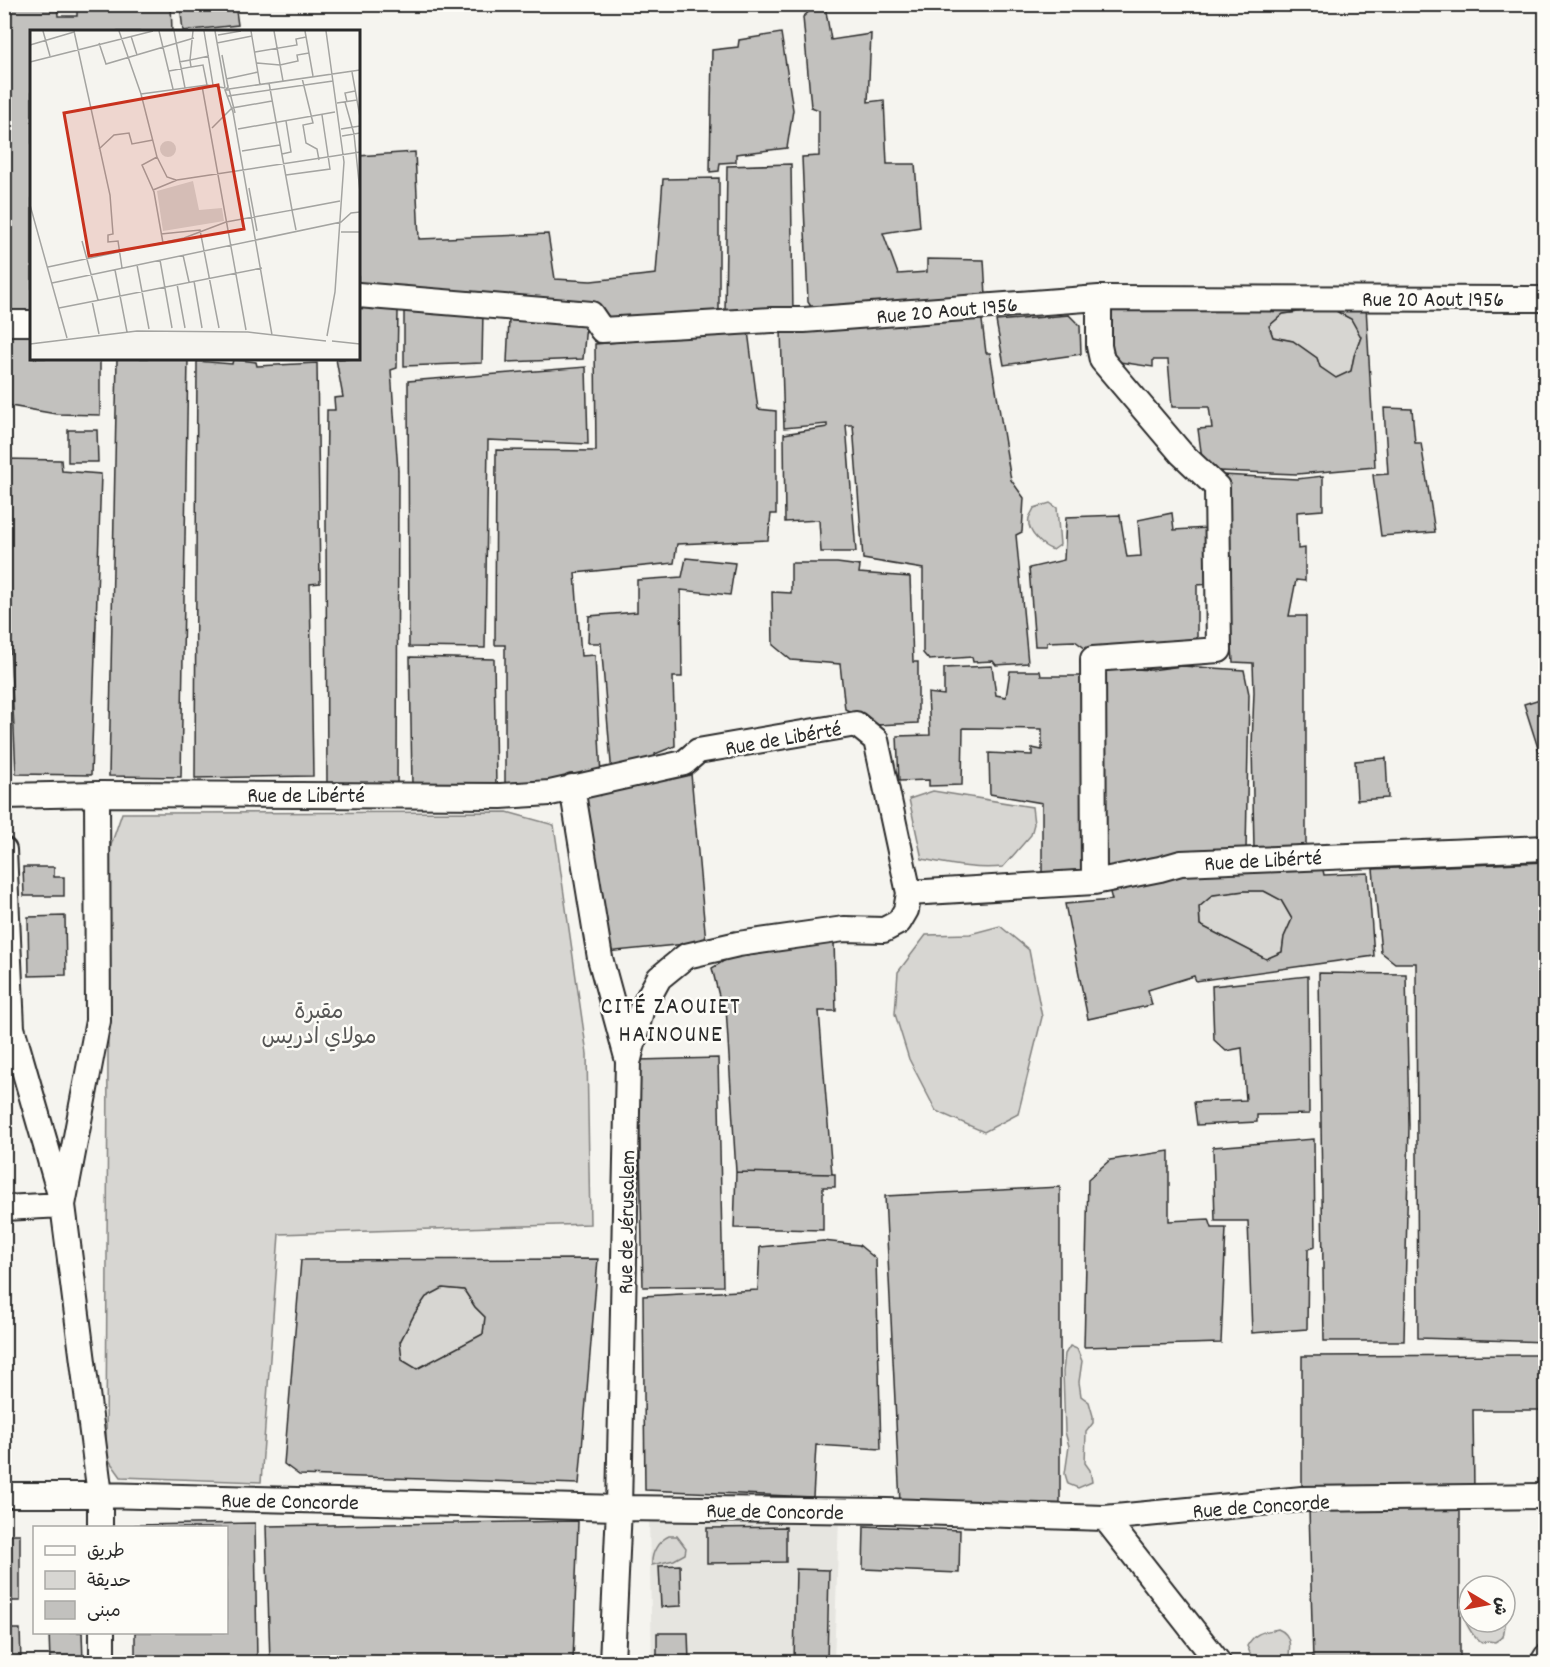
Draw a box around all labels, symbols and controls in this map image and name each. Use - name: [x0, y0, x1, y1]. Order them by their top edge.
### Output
- inset map: [30, 30, 360, 360]
- street label: Rue 20 Aout 1956: [1362, 286, 1504, 317]
- street label: Rue 20 Aout 1956: [875, 291, 1019, 334]
- street label: Rue de Libérté: [723, 715, 844, 766]
- street label: Rue de Libérté: [247, 782, 365, 813]
- street label: Rue de Libérté: [1204, 844, 1323, 881]
- district label: CITÉ ZAOUIET HAINOUNE: [601, 991, 741, 1053]
- park label: مقبرة مولاي ادريس: [261, 998, 377, 1054]
- street label: Rue de Jérusalem: [612, 1149, 645, 1295]
- street label: Rue de Concorde: [221, 1487, 359, 1520]
- street label: Rue de Concorde: [1192, 1488, 1331, 1529]
- street label: Rue de Concorde: [706, 1497, 844, 1530]
- legend: [33, 1526, 228, 1634]
- text: طريق: [87, 1540, 125, 1565]
- text: حديقة: [87, 1570, 131, 1595]
- north arrow: [1457, 1574, 1517, 1634]
- text: ش: [1486, 1596, 1512, 1617]
- text: مبنى: [87, 1600, 121, 1625]

